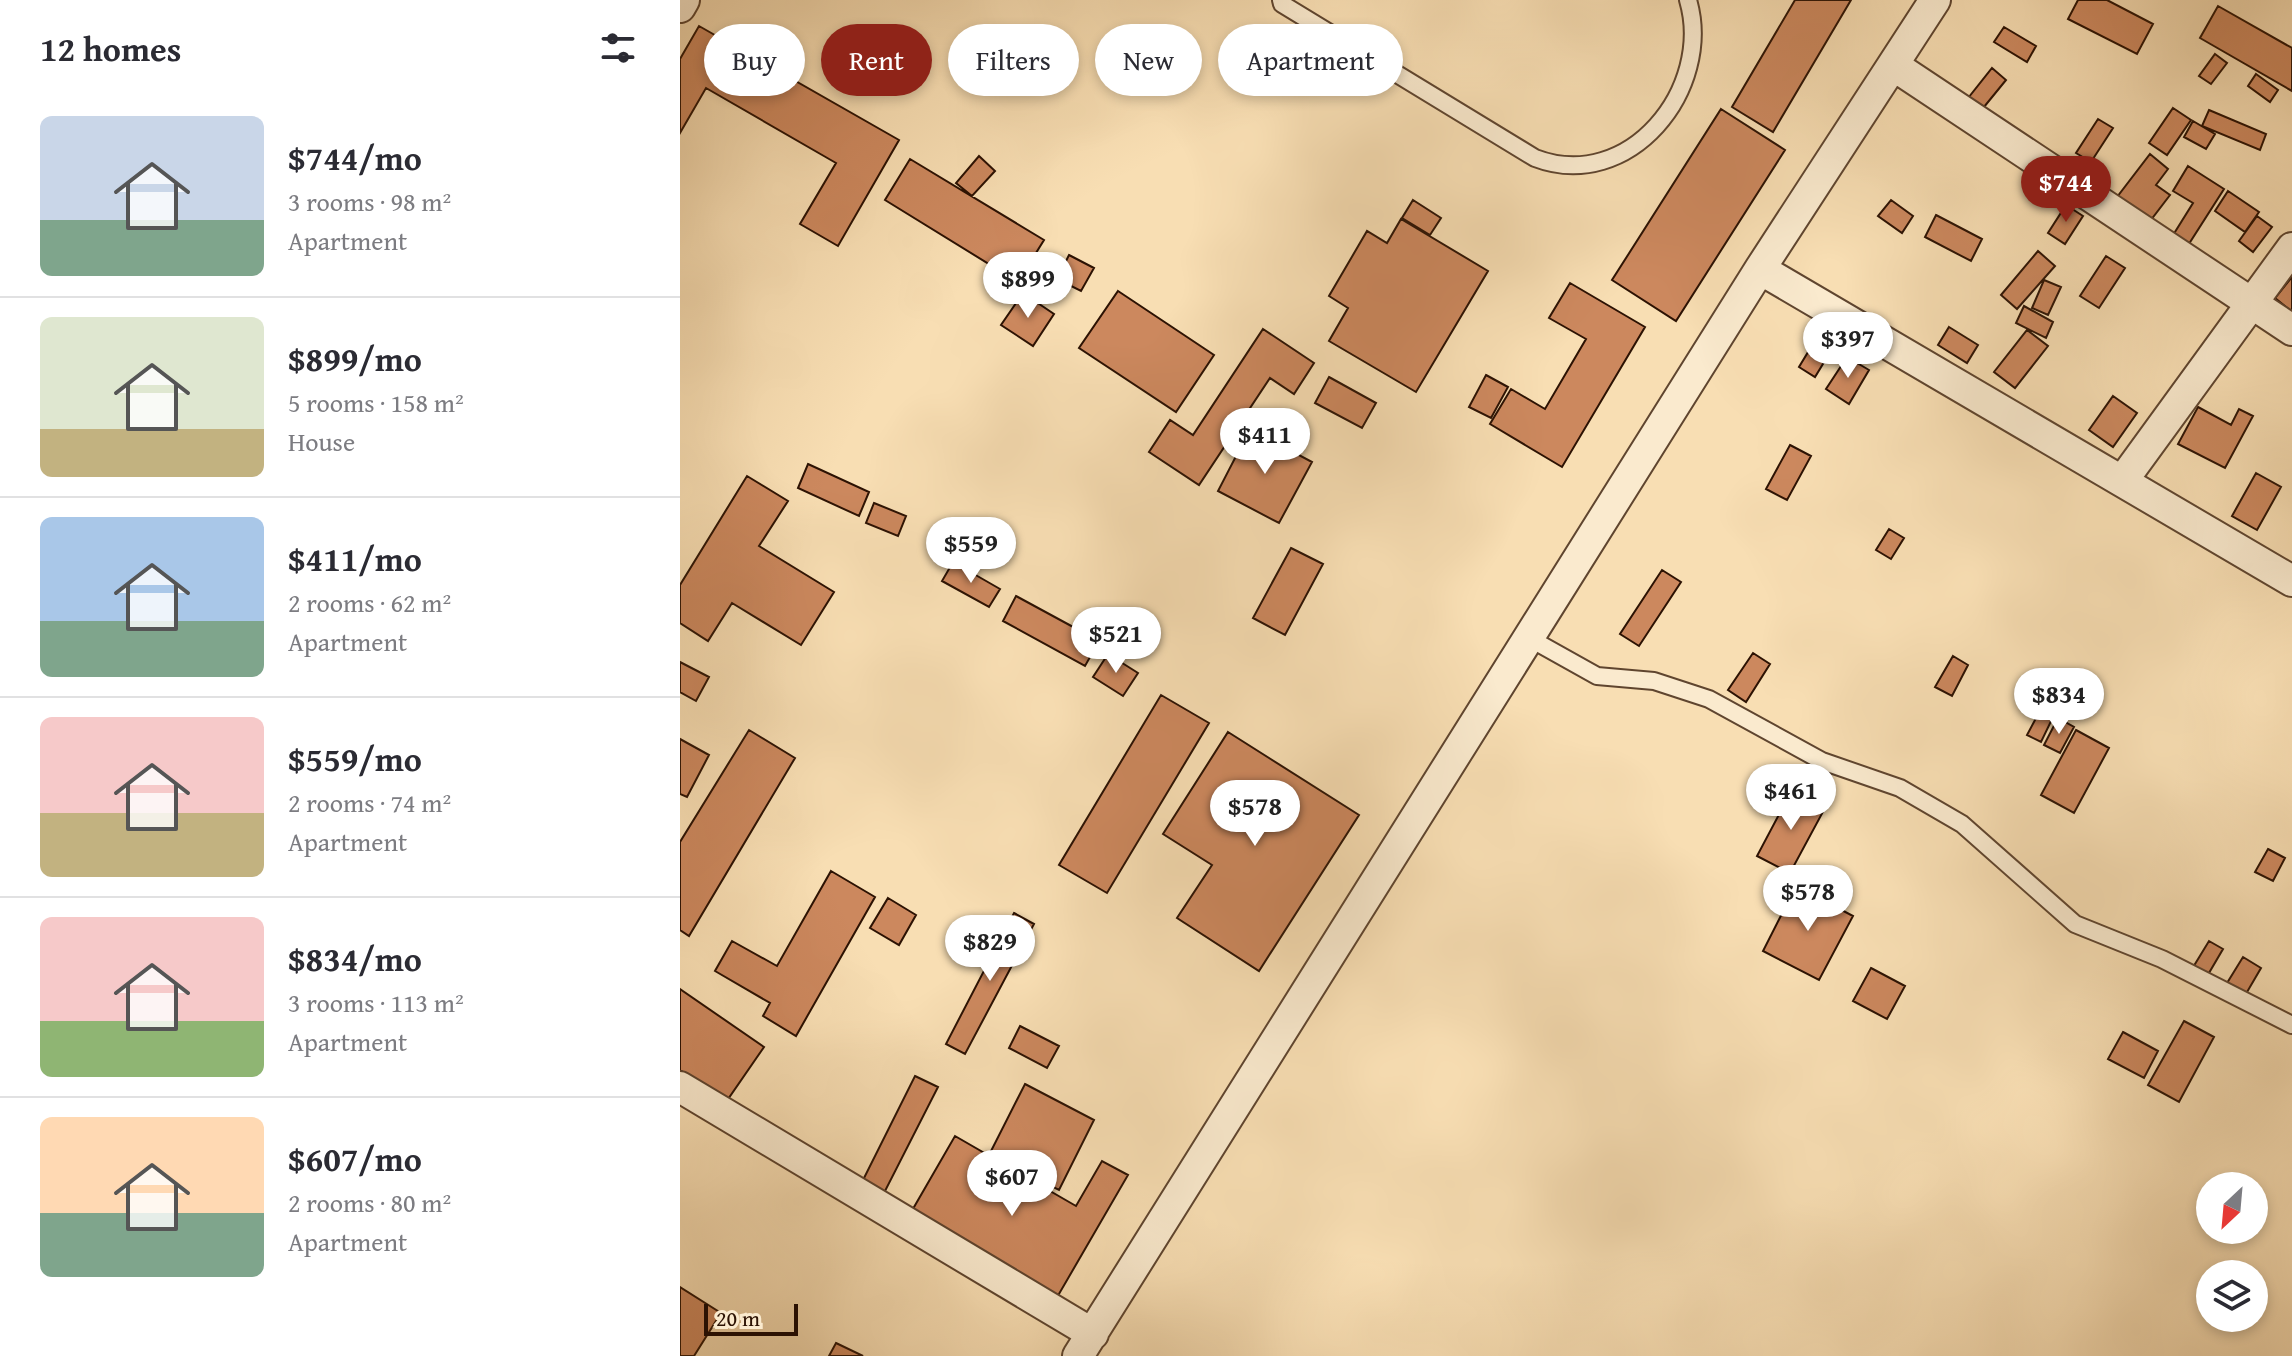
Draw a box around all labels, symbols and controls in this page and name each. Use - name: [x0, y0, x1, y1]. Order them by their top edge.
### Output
- text: 12 homes: [40, 24, 181, 73]
- chip: Buy: [704, 24, 805, 96]
- chip: Rent: [821, 24, 932, 96]
- chip: Filters: [948, 24, 1079, 96]
- chip: New: [1095, 24, 1202, 96]
- chip: Apartment: [1218, 24, 1403, 96]
- icon: filters: [596, 26, 640, 70]
- text: $744/mo: [288, 133, 422, 182]
- icon: home: [104, 148, 200, 244]
- pin: $744: [2019, 156, 2113, 224]
- text: $744: [2039, 162, 2093, 201]
- text: 3 rooms · 98 m²: [288, 182, 451, 221]
- text: Apartment: [288, 221, 407, 260]
- pin: $899: [981, 252, 1075, 320]
- text: $899: [1001, 258, 1055, 297]
- pin: $397: [1801, 312, 1895, 380]
- text: $397: [1821, 318, 1875, 357]
- text: $899/mo: [288, 334, 422, 383]
- icon: home: [104, 349, 200, 445]
- text: 5 rooms · 158 m²: [288, 383, 464, 422]
- pin: $411: [1218, 408, 1312, 476]
- text: $411: [1238, 414, 1292, 453]
- text: House: [288, 422, 355, 461]
- pin: $559: [924, 517, 1018, 585]
- text: $559: [944, 523, 998, 562]
- text: $411/mo: [288, 534, 422, 583]
- icon: home: [104, 549, 200, 645]
- text: 2 rooms · 62 m²: [288, 583, 451, 622]
- pin: $521: [1069, 607, 1163, 675]
- text: $521: [1089, 613, 1143, 652]
- text: Apartment: [288, 622, 407, 661]
- pin: $834: [2012, 668, 2106, 736]
- text: $834: [2032, 674, 2086, 713]
- text: $559/mo: [288, 734, 422, 783]
- icon: home: [104, 749, 200, 845]
- pin: $461: [1744, 764, 1838, 832]
- text: $461: [1764, 770, 1818, 809]
- pin: $578: [1208, 780, 1302, 848]
- text: 2 rooms · 74 m²: [288, 783, 451, 822]
- text: $578: [1228, 786, 1282, 825]
- text: Apartment: [288, 822, 407, 861]
- pin: $578: [1761, 865, 1855, 933]
- text: $578: [1781, 871, 1835, 910]
- pin: $829: [943, 915, 1037, 983]
- text: $829: [963, 921, 1017, 960]
- text: $834/mo: [288, 934, 422, 983]
- icon: home: [104, 949, 200, 1045]
- text: 3 rooms · 113 m²: [288, 983, 464, 1022]
- text: Apartment: [288, 1022, 407, 1061]
- text: $607/mo: [288, 1134, 422, 1183]
- icon: home: [104, 1149, 200, 1245]
- pin: $607: [965, 1150, 1059, 1218]
- text: $607: [985, 1156, 1039, 1195]
- north arrow: [2196, 1172, 2268, 1244]
- map controls: [2196, 1172, 2268, 1332]
- text: 2 rooms · 80 m²: [288, 1183, 451, 1222]
- text: Apartment: [288, 1222, 407, 1261]
- button: layers: [2196, 1260, 2268, 1332]
- scale bar: [704, 1300, 798, 1336]
- text: 20 m: [716, 1302, 760, 1334]

